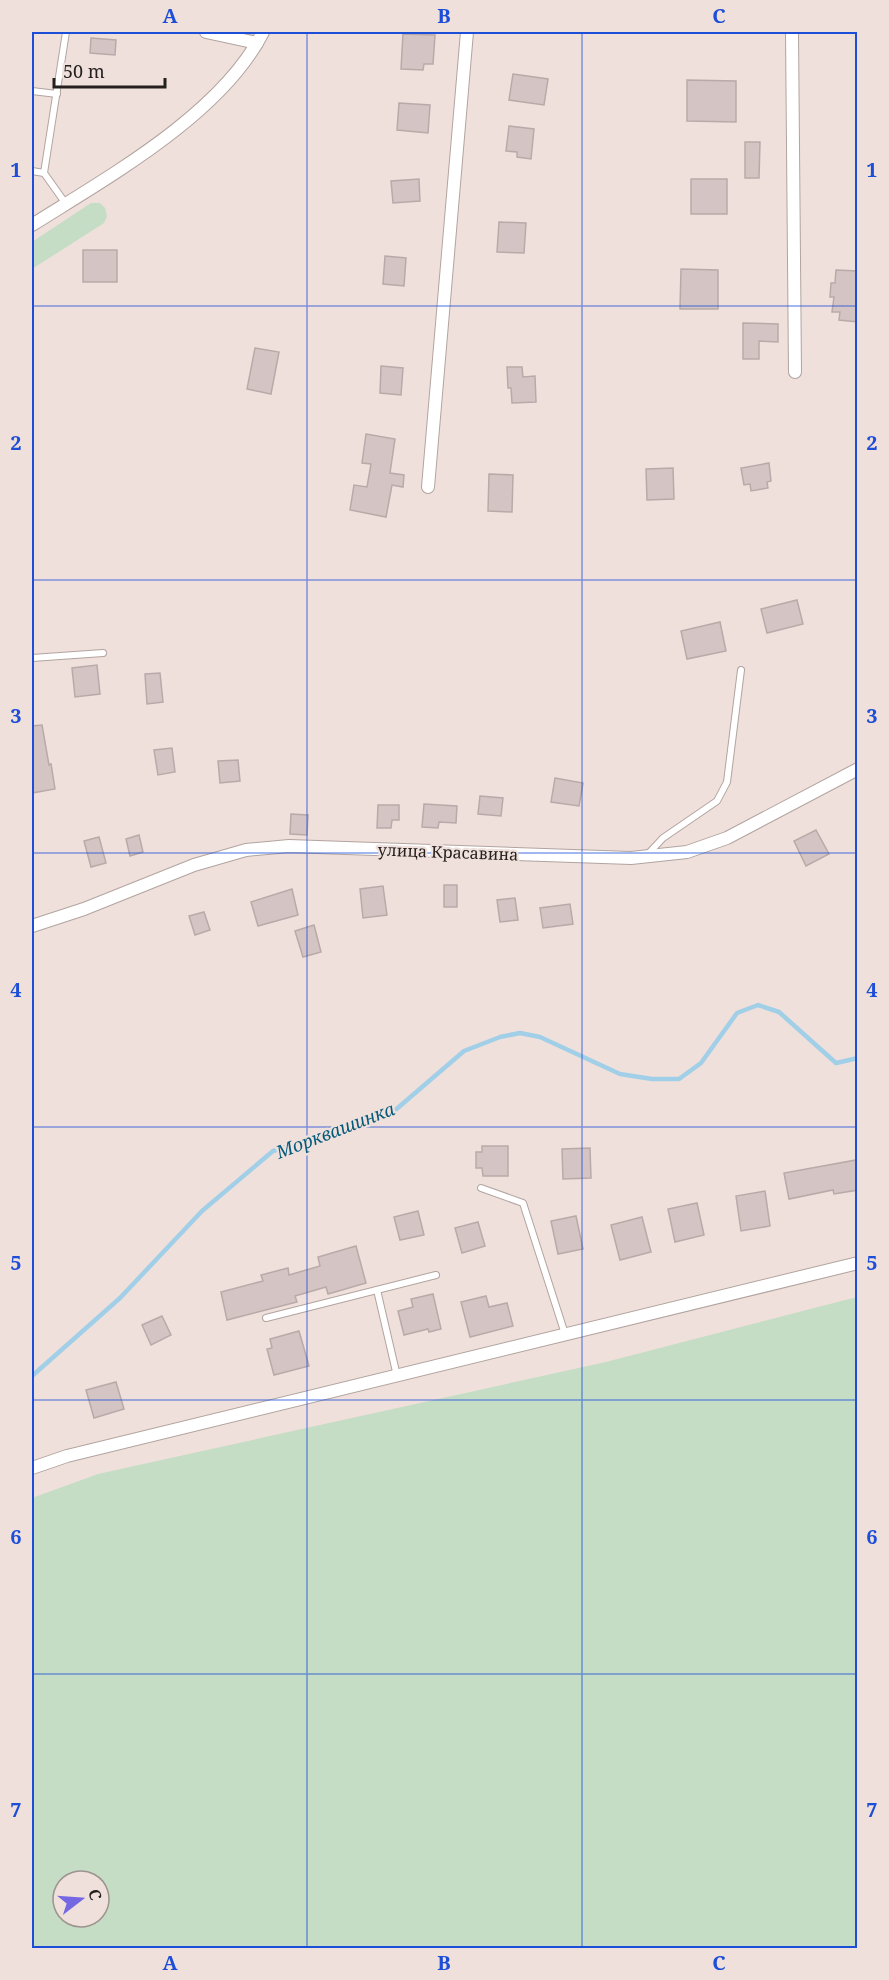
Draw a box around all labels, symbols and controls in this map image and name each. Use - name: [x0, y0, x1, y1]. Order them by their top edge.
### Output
- text: A: [162, 2, 178, 29]
- text: B: [437, 2, 451, 29]
- text: C: [712, 2, 726, 29]
- scale bar: [54, 51, 165, 89]
- text: 50 m: [63, 59, 105, 83]
- text: 1: [10, 156, 22, 183]
- text: 1: [866, 156, 878, 183]
- text: 2: [10, 429, 22, 456]
- text: 2: [866, 429, 878, 456]
- text: 3: [10, 702, 22, 729]
- text: 3: [866, 702, 878, 729]
- street label: улица Красавина: [377, 839, 519, 865]
- text: 4: [10, 976, 22, 1003]
- text: 4: [866, 976, 878, 1003]
- water label: Морквашинка: [271, 1096, 398, 1164]
- text: 5: [10, 1249, 22, 1276]
- text: 5: [866, 1249, 878, 1276]
- text: 6: [10, 1523, 22, 1550]
- text: 6: [866, 1523, 878, 1550]
- text: 7: [10, 1796, 22, 1823]
- text: 7: [866, 1796, 878, 1823]
- north arrow: [51, 1869, 111, 1929]
- text: С: [83, 1886, 107, 1903]
- text: A: [162, 1949, 178, 1976]
- text: B: [437, 1949, 451, 1976]
- text: C: [712, 1949, 726, 1976]

